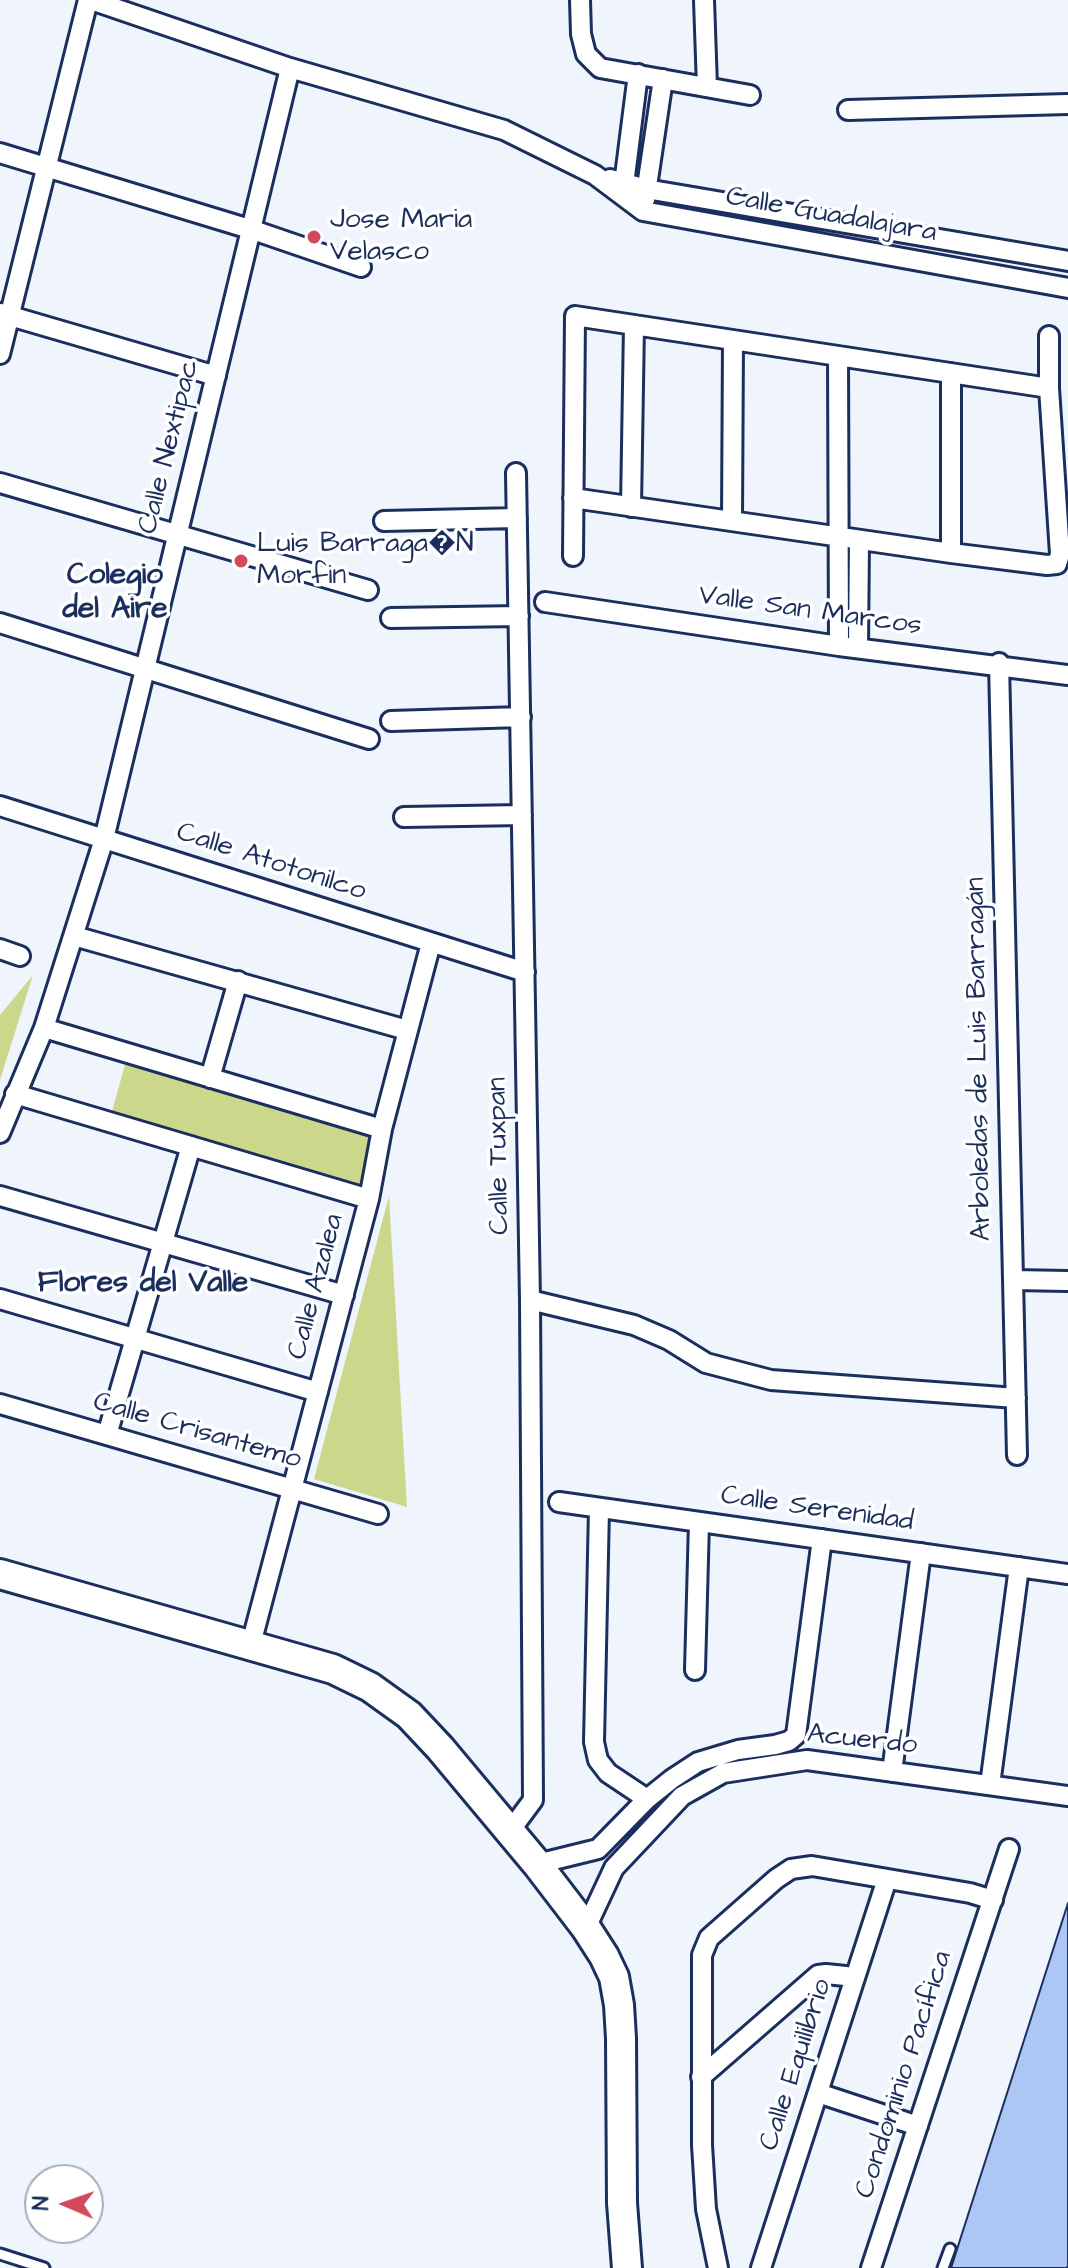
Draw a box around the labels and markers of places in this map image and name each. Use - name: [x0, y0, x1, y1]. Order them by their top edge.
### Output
- place label: Jose Maria Velasco: [330, 204, 472, 270]
- marker: Jose Maria Velasco: [305, 228, 323, 246]
- place label: Luis Barraga�N Morfin: [257, 528, 474, 594]
- marker: Luis Barraga�N Morfin: [232, 552, 250, 570]

